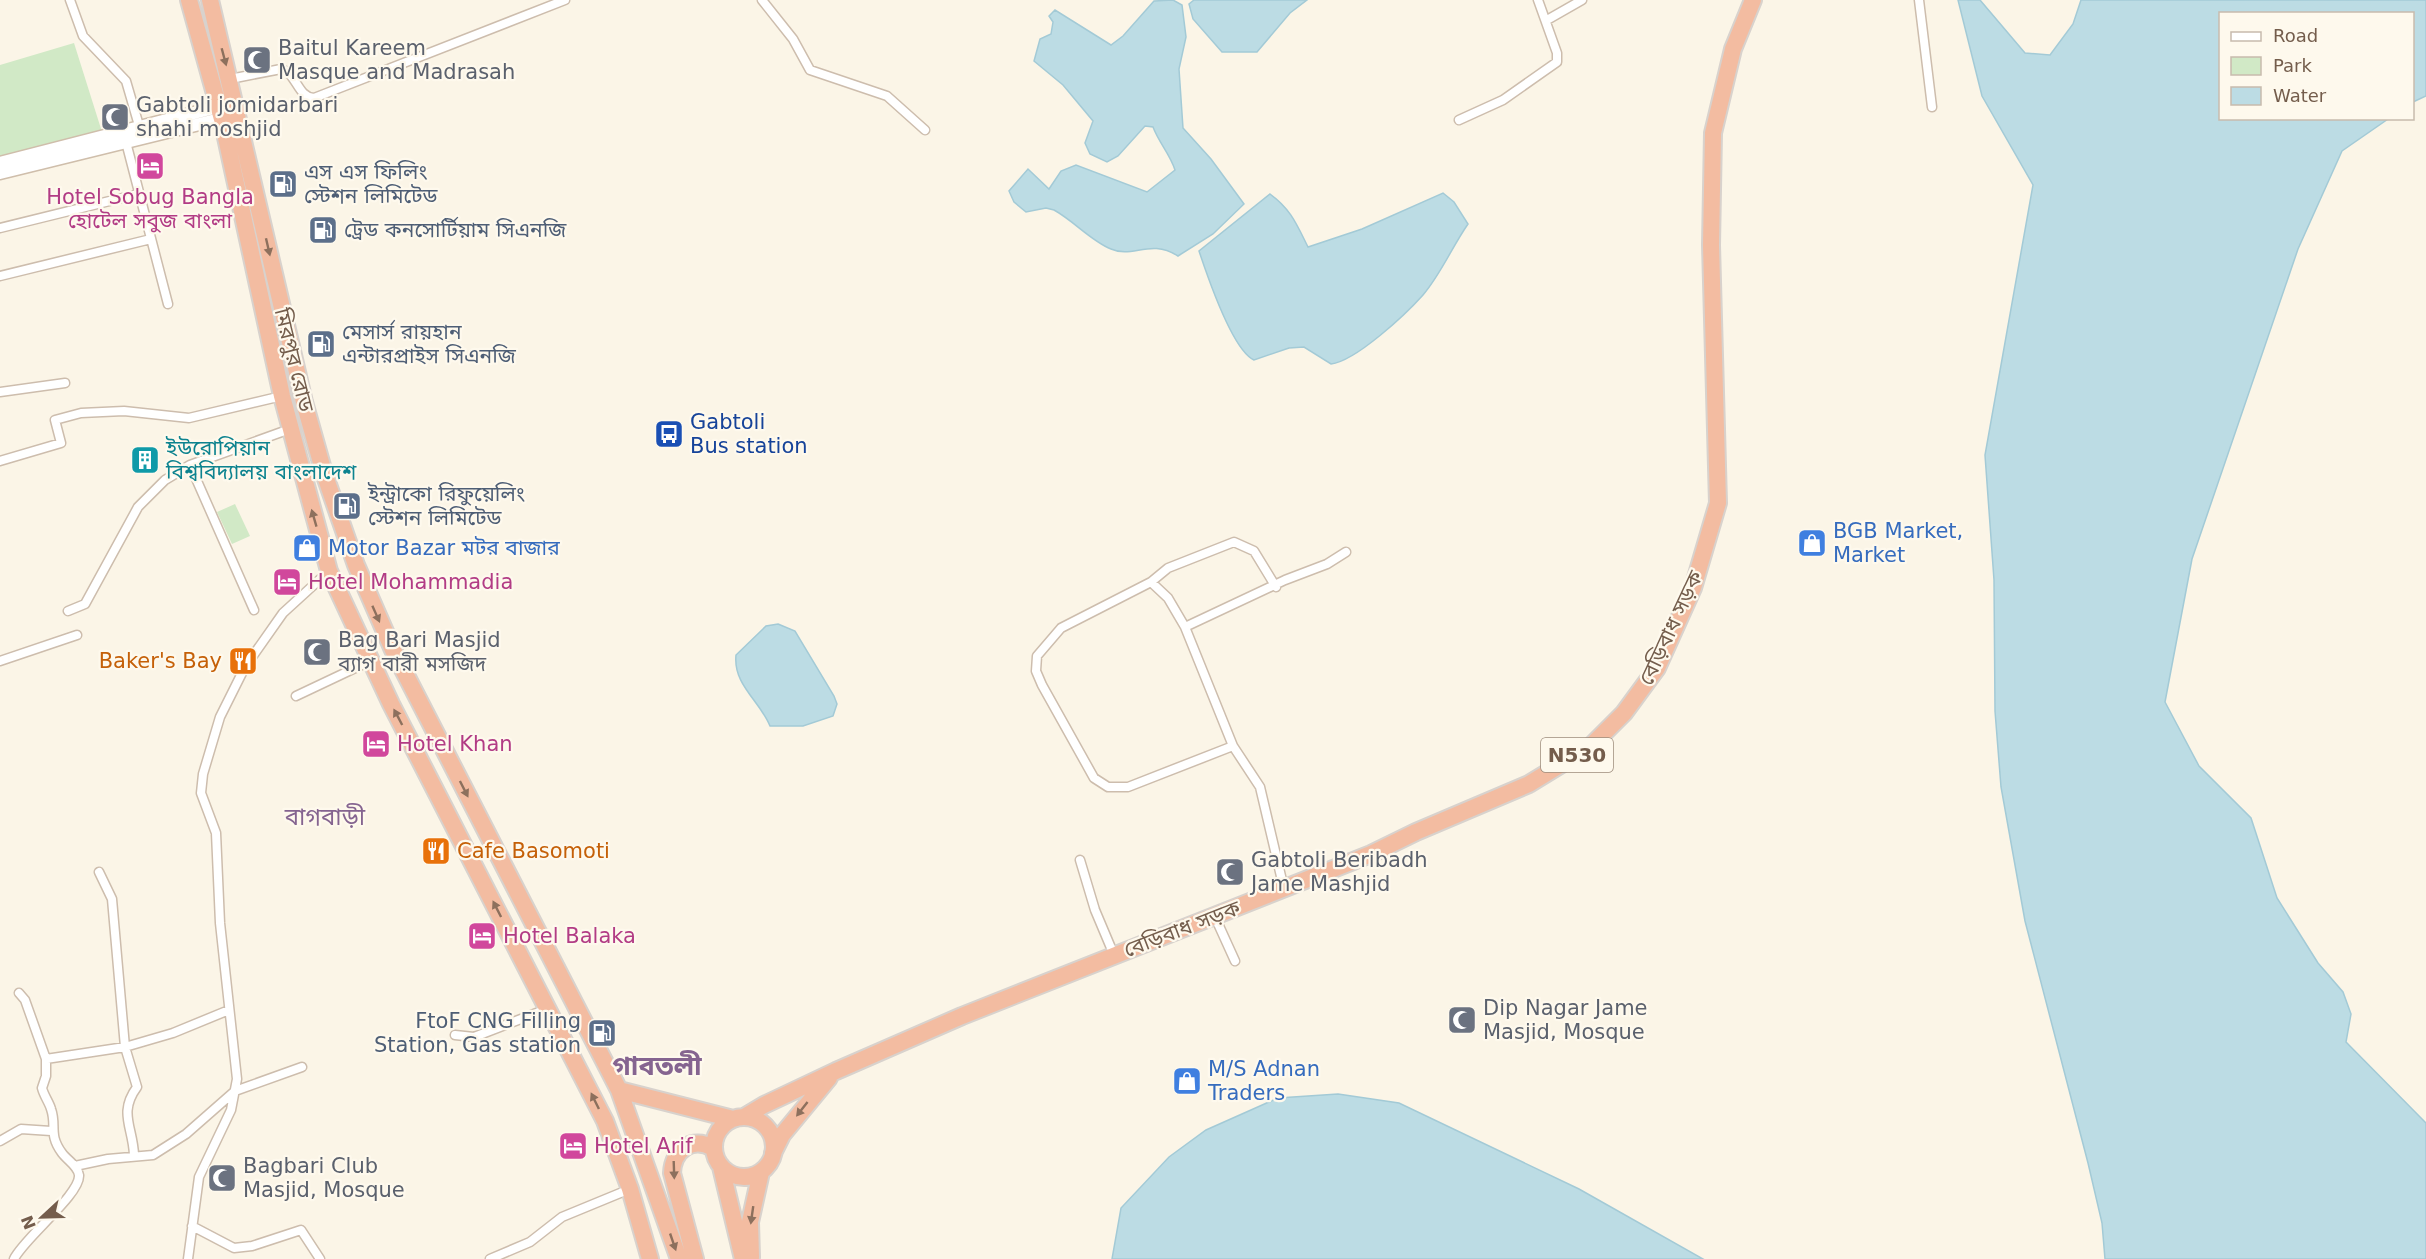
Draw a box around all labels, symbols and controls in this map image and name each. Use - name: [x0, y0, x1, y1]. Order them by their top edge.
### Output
- legend: [2219, 12, 2414, 120]
- text: Road: [2273, 25, 2318, 46]
- place label: Baitul Kareem Masque and Madrasah: [278, 36, 515, 84]
- mosque icon: Baitul Kareem Masque and Madrasah: [241, 44, 273, 76]
- one-way arrow: [220, 47, 230, 66]
- text: Park: [2273, 55, 2312, 76]
- text: Water: [2273, 85, 2327, 106]
- place label: Gabtoli jomidarbari shahi moshjid: [136, 93, 338, 141]
- mosque icon: Gabtoli jomidarbari shahi moshjid: [99, 101, 131, 133]
- hotel icon: Hotel Sobug Bangla হোটেল সবুজ বাংলা: [134, 150, 166, 182]
- place label: এস এস ফিলিং স্টেশন লিমিটেড: [304, 160, 439, 208]
- fuel station icon: এস এস ফিলিং স্টেশন লিমিটেড: [267, 168, 299, 200]
- place label: Hotel Sobug Bangla হোটেল সবুজ বাংলা: [46, 185, 254, 233]
- fuel station icon: ট্রেড কনসোর্টিয়াম সিএনজি: [307, 214, 339, 246]
- place label: ট্রেড কনসোর্টিয়াম সিএনজি: [344, 216, 567, 242]
- one-way arrow: [263, 238, 273, 256]
- street label: মিরপুর রোড: [269, 305, 319, 415]
- place label: মেসার্স রায়হান এন্টারপ্রাইস সিএনজি: [342, 319, 517, 368]
- fuel station icon: মেসার্স রায়হান এন্টারপ্রাইস সিএনজি: [305, 328, 337, 360]
- place label: Gabtoli Bus station: [690, 410, 808, 458]
- bus stop icon: Gabtoli Bus station: [653, 418, 685, 450]
- place label: ইউরোপিয়ান বিশ্ববিদ্যালয় বাংলাদেশ: [165, 436, 357, 484]
- building icon: ইউরোপিয়ান বিশ্ববিদ্যালয় বাংলাদেশ: [129, 444, 161, 476]
- place label: ইন্ট্রাকো রিফুয়েলিং স্টেশন লিমিটেড: [367, 482, 525, 530]
- fuel station icon: ইন্ট্রাকো রিফুয়েলিং স্টেশন লিমিটেড: [331, 490, 363, 522]
- one-way arrow: [309, 509, 319, 528]
- place label: BGB Market, Market: [1833, 519, 1963, 567]
- shop icon: BGB Market, Market: [1796, 527, 1828, 559]
- shop icon: Motor Bazar মটর বাজার: [291, 532, 323, 564]
- place label: Motor Bazar মটর বাজার: [328, 536, 560, 560]
- hotel icon: Hotel Mohammadia: [271, 566, 303, 598]
- street label: বেড়িবাধ সড়ক: [1634, 566, 1708, 689]
- place label: Hotel Mohammadia: [308, 570, 513, 594]
- one-way arrow: [372, 606, 381, 623]
- place label: Bag Bari Masjid ব্যাগ বারী মসজিদ: [337, 628, 501, 676]
- mosque icon: Bag Bari Masjid ব্যাগ বারী মসজিদ: [301, 636, 333, 668]
- restaurant icon: Baker's Bay: [227, 645, 259, 677]
- place label: Baker's Bay: [99, 649, 222, 673]
- one-way arrow: [393, 708, 403, 725]
- hotel icon: Hotel Khan: [360, 728, 392, 760]
- place label: Hotel Khan: [397, 732, 513, 756]
- road number: N530: [1541, 738, 1613, 772]
- one-way arrow: [459, 780, 469, 797]
- district label: বাগবাড়ী: [284, 803, 366, 831]
- restaurant icon: Cafe Basomoti: [420, 835, 452, 867]
- place label: Cafe Basomoti: [457, 839, 610, 863]
- place label: Gabtoli Beribadh Jame Mashjid: [1249, 848, 1428, 896]
- mosque icon: Gabtoli Beribadh Jame Mashjid: [1214, 856, 1246, 888]
- street label: বেড়িবাধ সড়ক: [1120, 895, 1245, 962]
- one-way arrow: [493, 900, 502, 917]
- hotel icon: Hotel Balaka: [466, 920, 498, 952]
- place label: Hotel Balaka: [503, 924, 636, 948]
- place label: Dip Nagar Jame Masjid, Mosque: [1483, 996, 1648, 1044]
- mosque icon: Dip Nagar Jame Masjid, Mosque: [1446, 1004, 1478, 1036]
- place label: FtoF CNG Filling Station, Gas station: [374, 1009, 581, 1057]
- fuel station icon: FtoF CNG Filling Station, Gas station: [586, 1017, 618, 1049]
- district label: গাবতলী: [612, 1050, 702, 1081]
- place label: M/S Adnan Traders: [1207, 1057, 1320, 1105]
- shop icon: M/S Adnan Traders: [1171, 1065, 1203, 1097]
- one-way arrow: [591, 1093, 600, 1110]
- one-way arrow: [795, 1101, 808, 1117]
- hotel icon: Hotel Arif: [557, 1130, 589, 1162]
- place label: Hotel Arif: [594, 1134, 693, 1158]
- place label: Bagbari Club Masjid, Mosque: [243, 1154, 405, 1202]
- one-way arrow: [669, 1161, 678, 1180]
- mosque icon: Bagbari Club Masjid, Mosque: [206, 1162, 238, 1194]
- north arrow: [12, 1187, 72, 1247]
- one-way arrow: [747, 1206, 756, 1225]
- text: N: [17, 1213, 40, 1232]
- one-way arrow: [669, 1233, 679, 1251]

